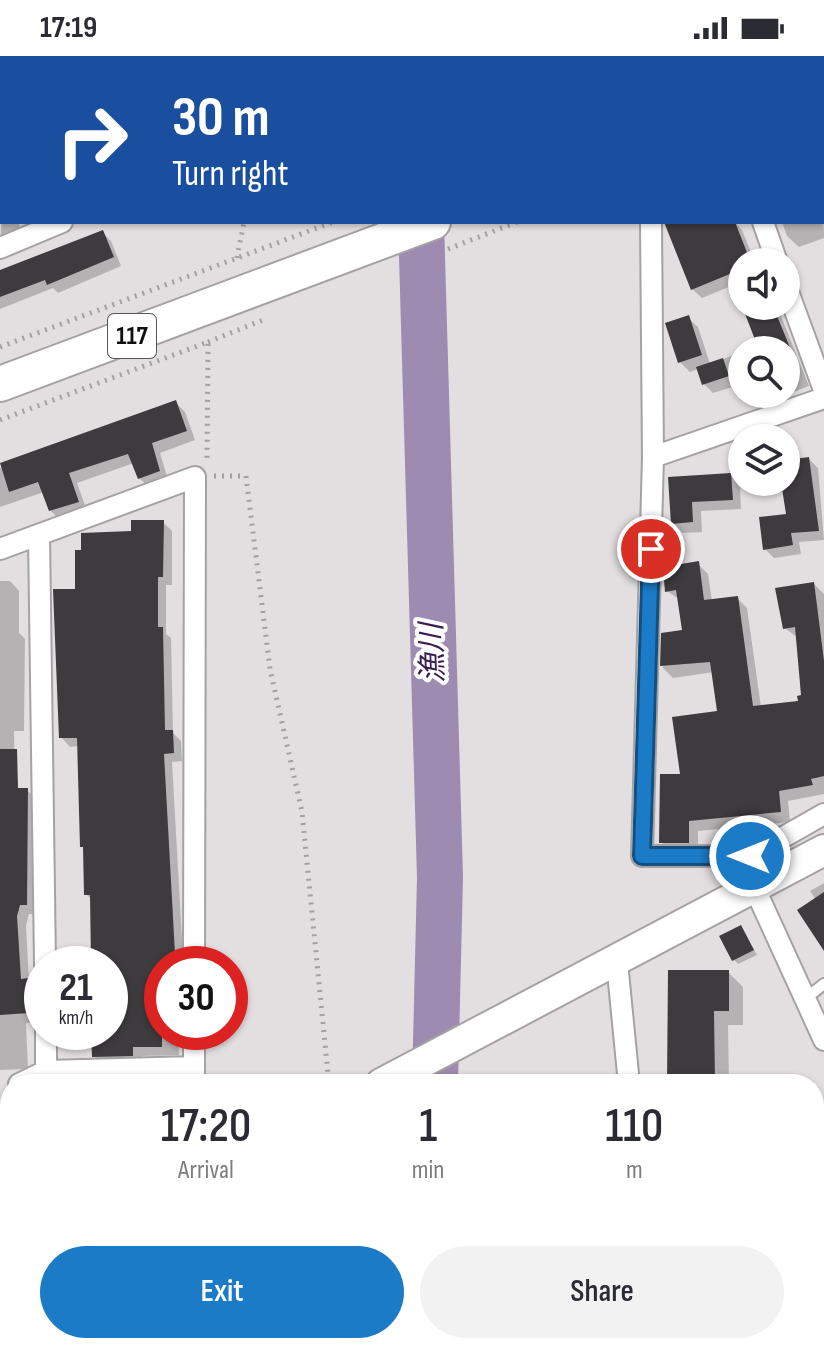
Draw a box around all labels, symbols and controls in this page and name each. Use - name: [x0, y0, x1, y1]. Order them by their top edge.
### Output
- text: 17:19: [40, 10, 97, 46]
- text: 30 m: [172, 85, 270, 152]
- icon: right: [40, 88, 144, 192]
- text: Turn right: [172, 153, 289, 196]
- map controls: [728, 248, 800, 496]
- button: sound: [728, 248, 800, 320]
- road number: 117: [108, 314, 156, 358]
- button: search: [728, 336, 800, 408]
- button: layers: [728, 424, 800, 496]
- pin: [617, 515, 685, 583]
- icon: arrive: [629, 527, 673, 571]
- water label: 漁川: [414, 619, 452, 684]
- position arrow: [708, 814, 792, 898]
- speed limit sign: 30: [144, 946, 248, 1050]
- text: 21: [59, 964, 93, 1012]
- text: km/h: [59, 1006, 93, 1030]
- text: 17:20: [161, 1098, 251, 1155]
- text: 1: [419, 1098, 437, 1155]
- text: 110: [605, 1098, 663, 1155]
- text: Arrival: [178, 1155, 234, 1186]
- text: min: [412, 1155, 444, 1186]
- text: m: [626, 1155, 643, 1186]
- button: Exit: [40, 1246, 404, 1338]
- button: Share: [420, 1246, 784, 1338]

